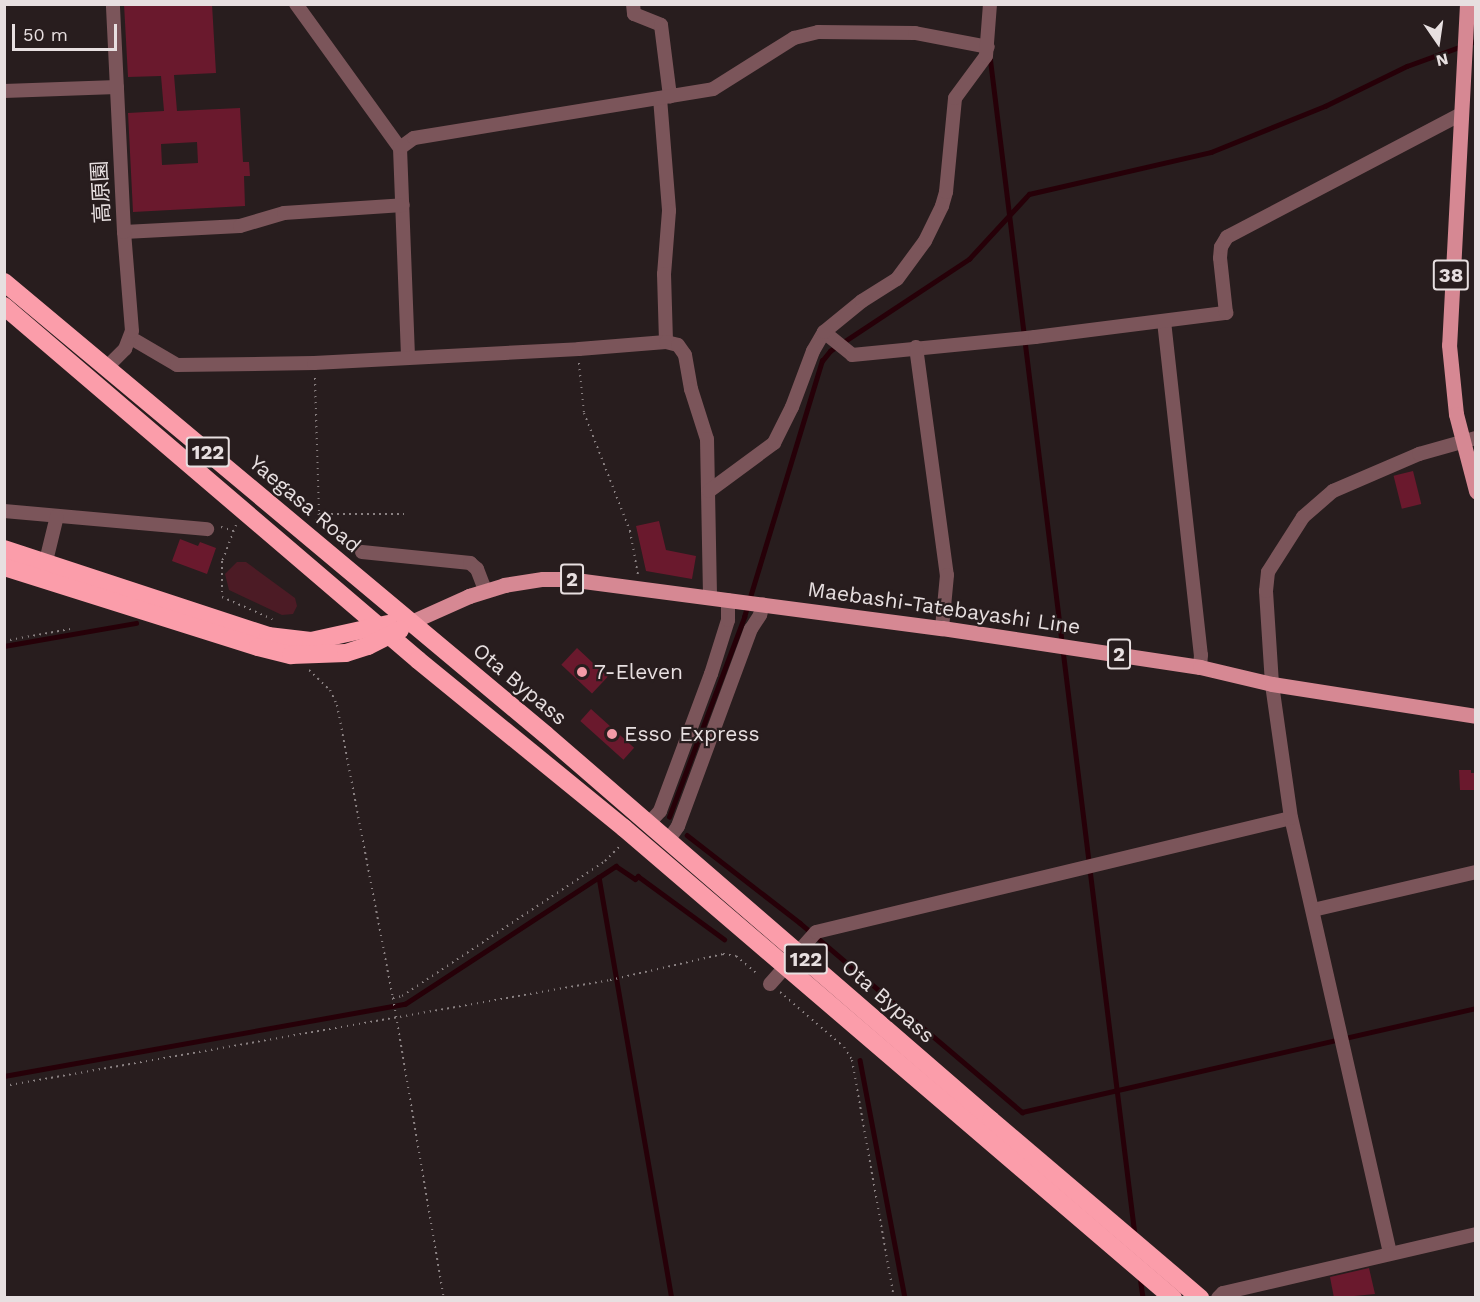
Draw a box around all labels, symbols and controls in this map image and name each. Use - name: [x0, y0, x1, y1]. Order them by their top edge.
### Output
- scale bar: [15, 12, 120, 50]
- north arrow: [1408, 12, 1468, 72]
- text: 50 m: [23, 24, 68, 45]
- text: N: [1434, 49, 1450, 71]
- street label: 高原園: [87, 160, 115, 224]
- road number: 38: [1432, 258, 1470, 292]
- road number: 122: [186, 435, 230, 469]
- street label: Yaegasa Road: [244, 450, 366, 558]
- road number: 2: [560, 562, 584, 596]
- street label: Maebashi-Tatebayashi Line: [806, 576, 1082, 640]
- street label: Ota Bypass: [468, 637, 572, 731]
- road number: 2: [1107, 637, 1131, 671]
- place label: 7-Eleven: [594, 659, 683, 685]
- marker: 7-Eleven: [575, 665, 589, 679]
- place label: Esso Express: [624, 721, 760, 747]
- marker: Esso Express: [605, 727, 619, 741]
- road number: 122: [784, 942, 828, 976]
- street label: Ota Bypass: [836, 954, 940, 1048]

